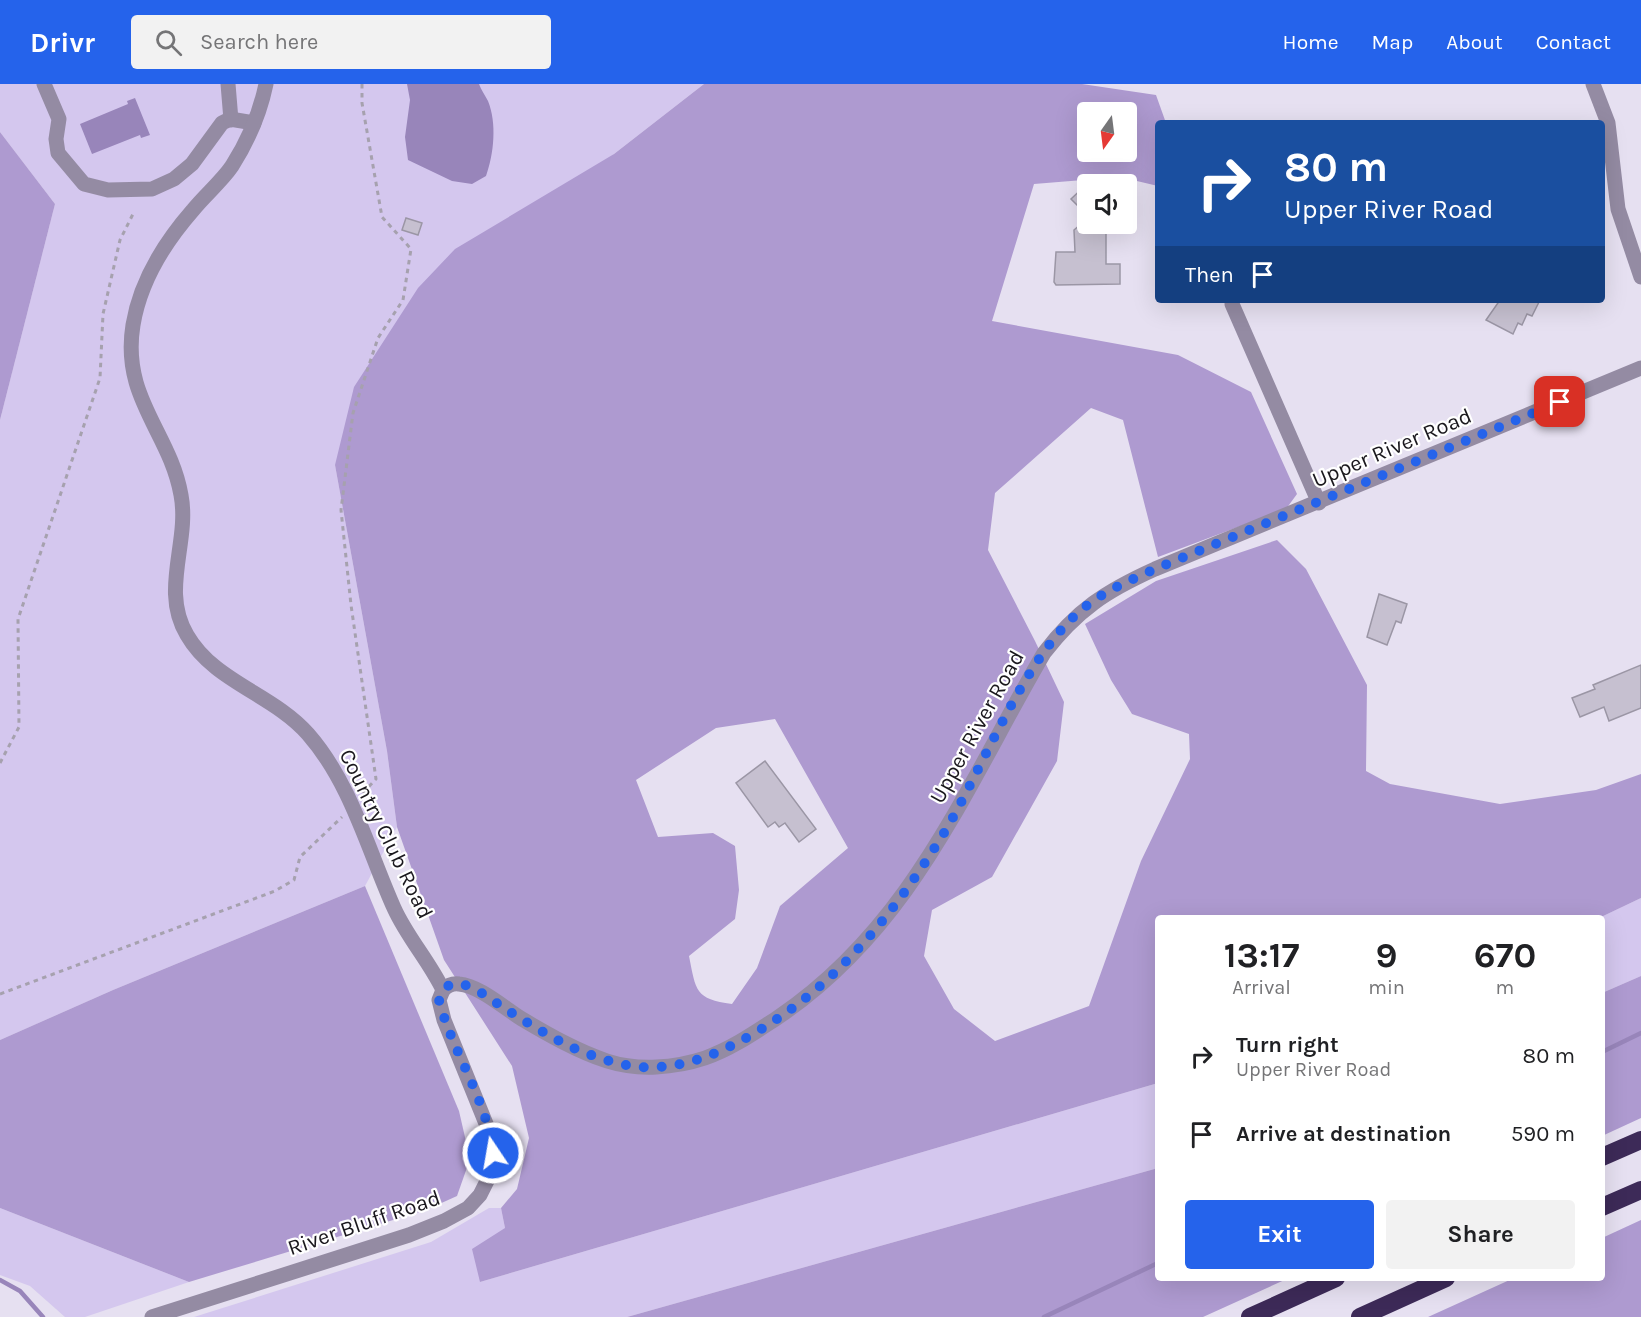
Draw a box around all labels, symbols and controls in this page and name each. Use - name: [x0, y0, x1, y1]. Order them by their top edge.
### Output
- search box: [131, 15, 551, 69]
- text: Drivr: [30, 26, 95, 59]
- icon: search: [152, 26, 185, 59]
- text: Search here: [200, 29, 318, 55]
- text: Home: [1283, 30, 1339, 54]
- text: Map: [1372, 30, 1413, 54]
- text: About: [1446, 30, 1503, 54]
- text: Contact: [1536, 30, 1611, 54]
- north arrow: [1077, 102, 1137, 162]
- map controls: [1077, 102, 1137, 234]
- text: 80 m: [1284, 142, 1388, 192]
- icon: right: [1185, 144, 1263, 222]
- button: sound: [1077, 174, 1137, 234]
- text: Upper River Road: [1284, 193, 1494, 225]
- icon: arrive: [1246, 258, 1279, 291]
- text: Then: [1185, 262, 1234, 288]
- pin: [1534, 376, 1585, 427]
- icon: arrive: [1543, 385, 1576, 418]
- street label: Upper River Road: [1308, 403, 1476, 493]
- street label: Upper River Road: [924, 646, 1030, 808]
- street label: Country Club Road: [334, 745, 438, 923]
- text: 13:17: [1224, 934, 1299, 976]
- text: 9: [1376, 934, 1398, 976]
- text: 670: [1474, 934, 1536, 976]
- text: Arrival: [1232, 976, 1291, 999]
- text: min: [1368, 976, 1405, 999]
- text: m: [1496, 976, 1514, 999]
- text: Turn right: [1236, 1032, 1339, 1058]
- icon: right: [1185, 1040, 1218, 1073]
- text: 80 m: [1523, 1043, 1575, 1069]
- text: Upper River Road: [1236, 1058, 1391, 1081]
- icon: arrive: [1185, 1118, 1218, 1151]
- position arrow: [461, 1121, 525, 1185]
- text: Arrive at destination: [1236, 1121, 1451, 1147]
- text: 590 m: [1511, 1121, 1575, 1147]
- street label: River Bluff Road: [284, 1185, 444, 1261]
- button: Exit: [1185, 1200, 1374, 1269]
- button: Share: [1386, 1200, 1575, 1269]

